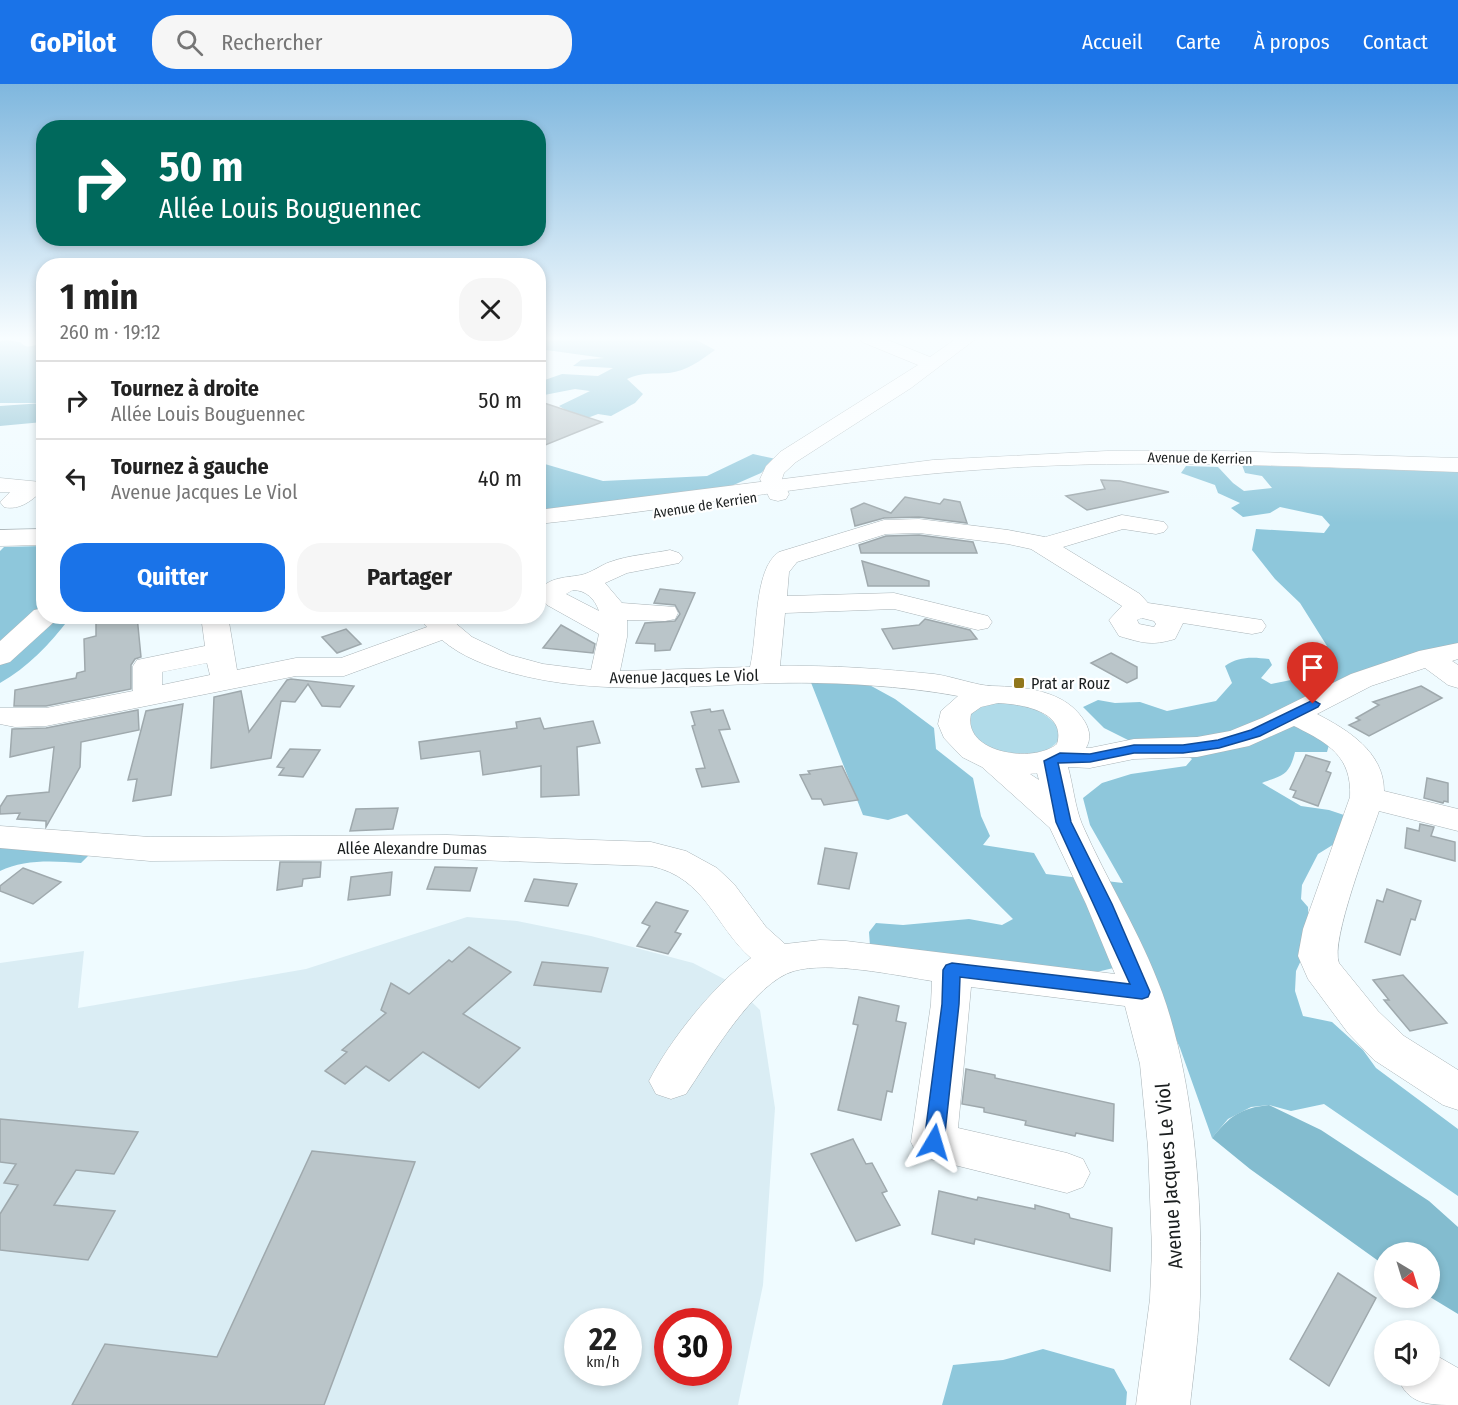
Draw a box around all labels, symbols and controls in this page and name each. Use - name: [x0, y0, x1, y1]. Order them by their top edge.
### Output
- search box: [152, 15, 572, 69]
- text: GoPilot: [30, 26, 116, 59]
- icon: search: [173, 26, 206, 59]
- text: Rechercher: [221, 29, 322, 56]
- text: Accueil: [1082, 29, 1143, 55]
- text: Carte: [1176, 29, 1221, 55]
- text: À propos: [1254, 29, 1330, 55]
- text: Contact: [1363, 29, 1428, 55]
- text: 50 m: [159, 142, 243, 192]
- icon: right: [60, 144, 138, 222]
- text: Allée Louis Bouguennec: [159, 193, 421, 225]
- text: 1 min: [60, 275, 138, 319]
- button: close: [459, 278, 522, 341]
- text: 260 m · 19:12: [60, 320, 160, 344]
- text: Tournez à droite: [111, 375, 259, 402]
- icon: right: [60, 384, 93, 417]
- text: 50 m: [478, 387, 522, 414]
- text: Allée Louis Bouguennec: [111, 402, 305, 426]
- street label: Avenue de Kerrien: [1147, 449, 1253, 468]
- text: Tournez à gauche: [111, 453, 269, 480]
- icon: left: [60, 462, 93, 495]
- text: 40 m: [478, 465, 522, 492]
- text: Avenue Jacques Le Viol: [111, 480, 298, 504]
- street label: Avenue de Kerrien: [652, 489, 758, 522]
- button: Quitter: [60, 543, 285, 612]
- button: Partager: [297, 543, 522, 612]
- pin: [1287, 642, 1338, 704]
- icon: arrive: [1296, 651, 1329, 684]
- street label: Avenue Jacques Le Viol: [609, 666, 759, 687]
- place label: Prat ar Rouz: [1031, 674, 1110, 693]
- marker: Prat ar Rouz: [1012, 676, 1026, 690]
- street label: Allée Alexandre Dumas: [337, 839, 487, 858]
- street label: Avenue Jacques Le Viol: [1151, 1082, 1187, 1270]
- position arrow: [902, 1110, 966, 1174]
- north arrow: [1374, 1242, 1440, 1308]
- map controls: [1374, 1242, 1440, 1386]
- speed limit sign: 30: [654, 1308, 732, 1386]
- button: sound: [1374, 1320, 1440, 1386]
- text: 22: [589, 1322, 617, 1358]
- text: km/h: [586, 1353, 620, 1371]

